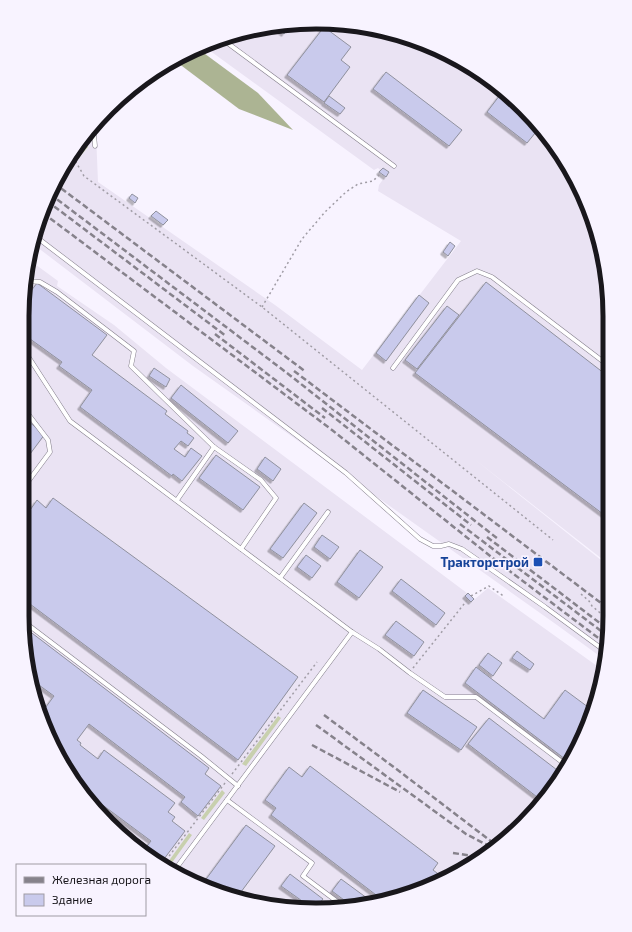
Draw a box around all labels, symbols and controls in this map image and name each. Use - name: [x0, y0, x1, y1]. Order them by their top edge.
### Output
- place label: Тракторстрой: [441, 554, 529, 570]
- marker: Тракторстрой: [532, 556, 544, 568]
- legend: [16, 864, 146, 916]
- text: Железная дорога: [52, 872, 151, 886]
- text: Здание: [52, 892, 93, 906]

